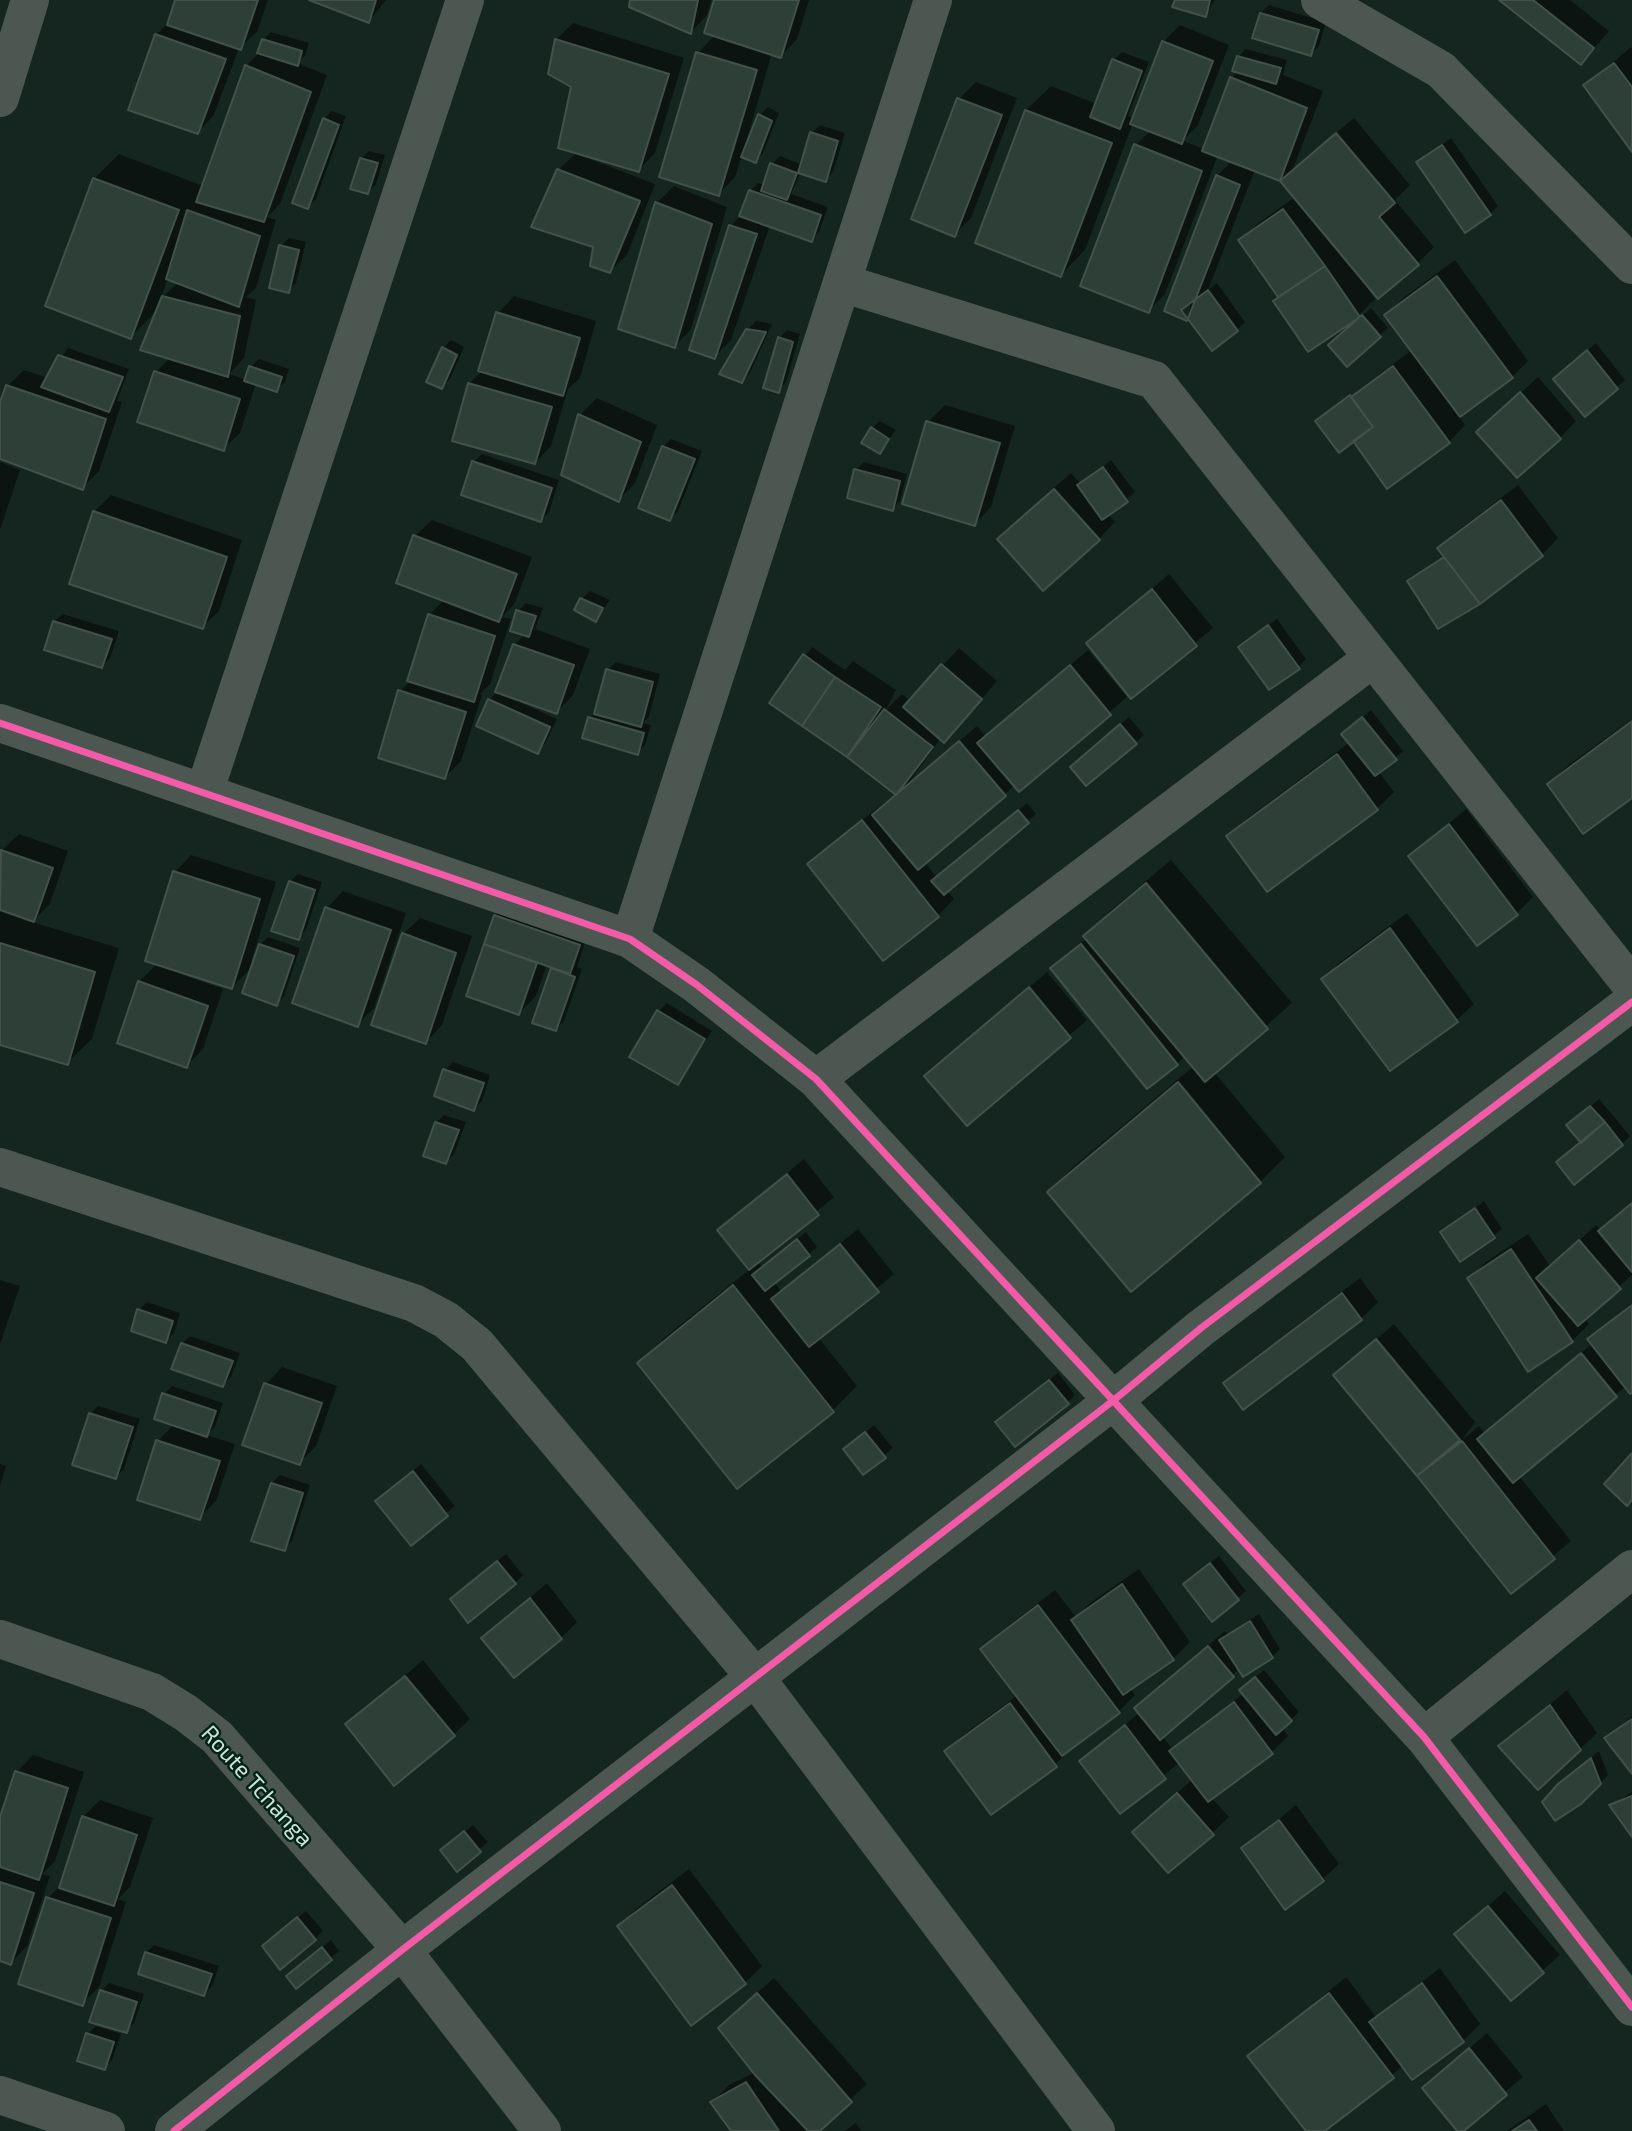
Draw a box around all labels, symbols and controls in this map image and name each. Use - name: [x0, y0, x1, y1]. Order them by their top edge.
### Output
- street label: Route Tchanga: [195, 1720, 319, 1852]

